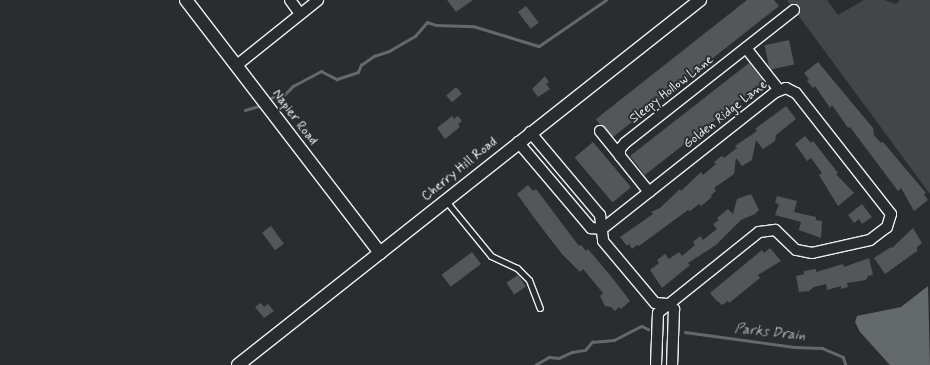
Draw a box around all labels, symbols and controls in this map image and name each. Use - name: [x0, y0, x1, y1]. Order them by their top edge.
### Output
- street label: Sleepy Hollow Lane: [627, 52, 717, 128]
- street label: Golden Ridge Lane: [681, 78, 771, 152]
- street label: Napier Road: [268, 87, 320, 149]
- street label: Cherry Hill Road: [420, 135, 500, 205]
- water label: Parks Drain: [732, 320, 808, 344]

